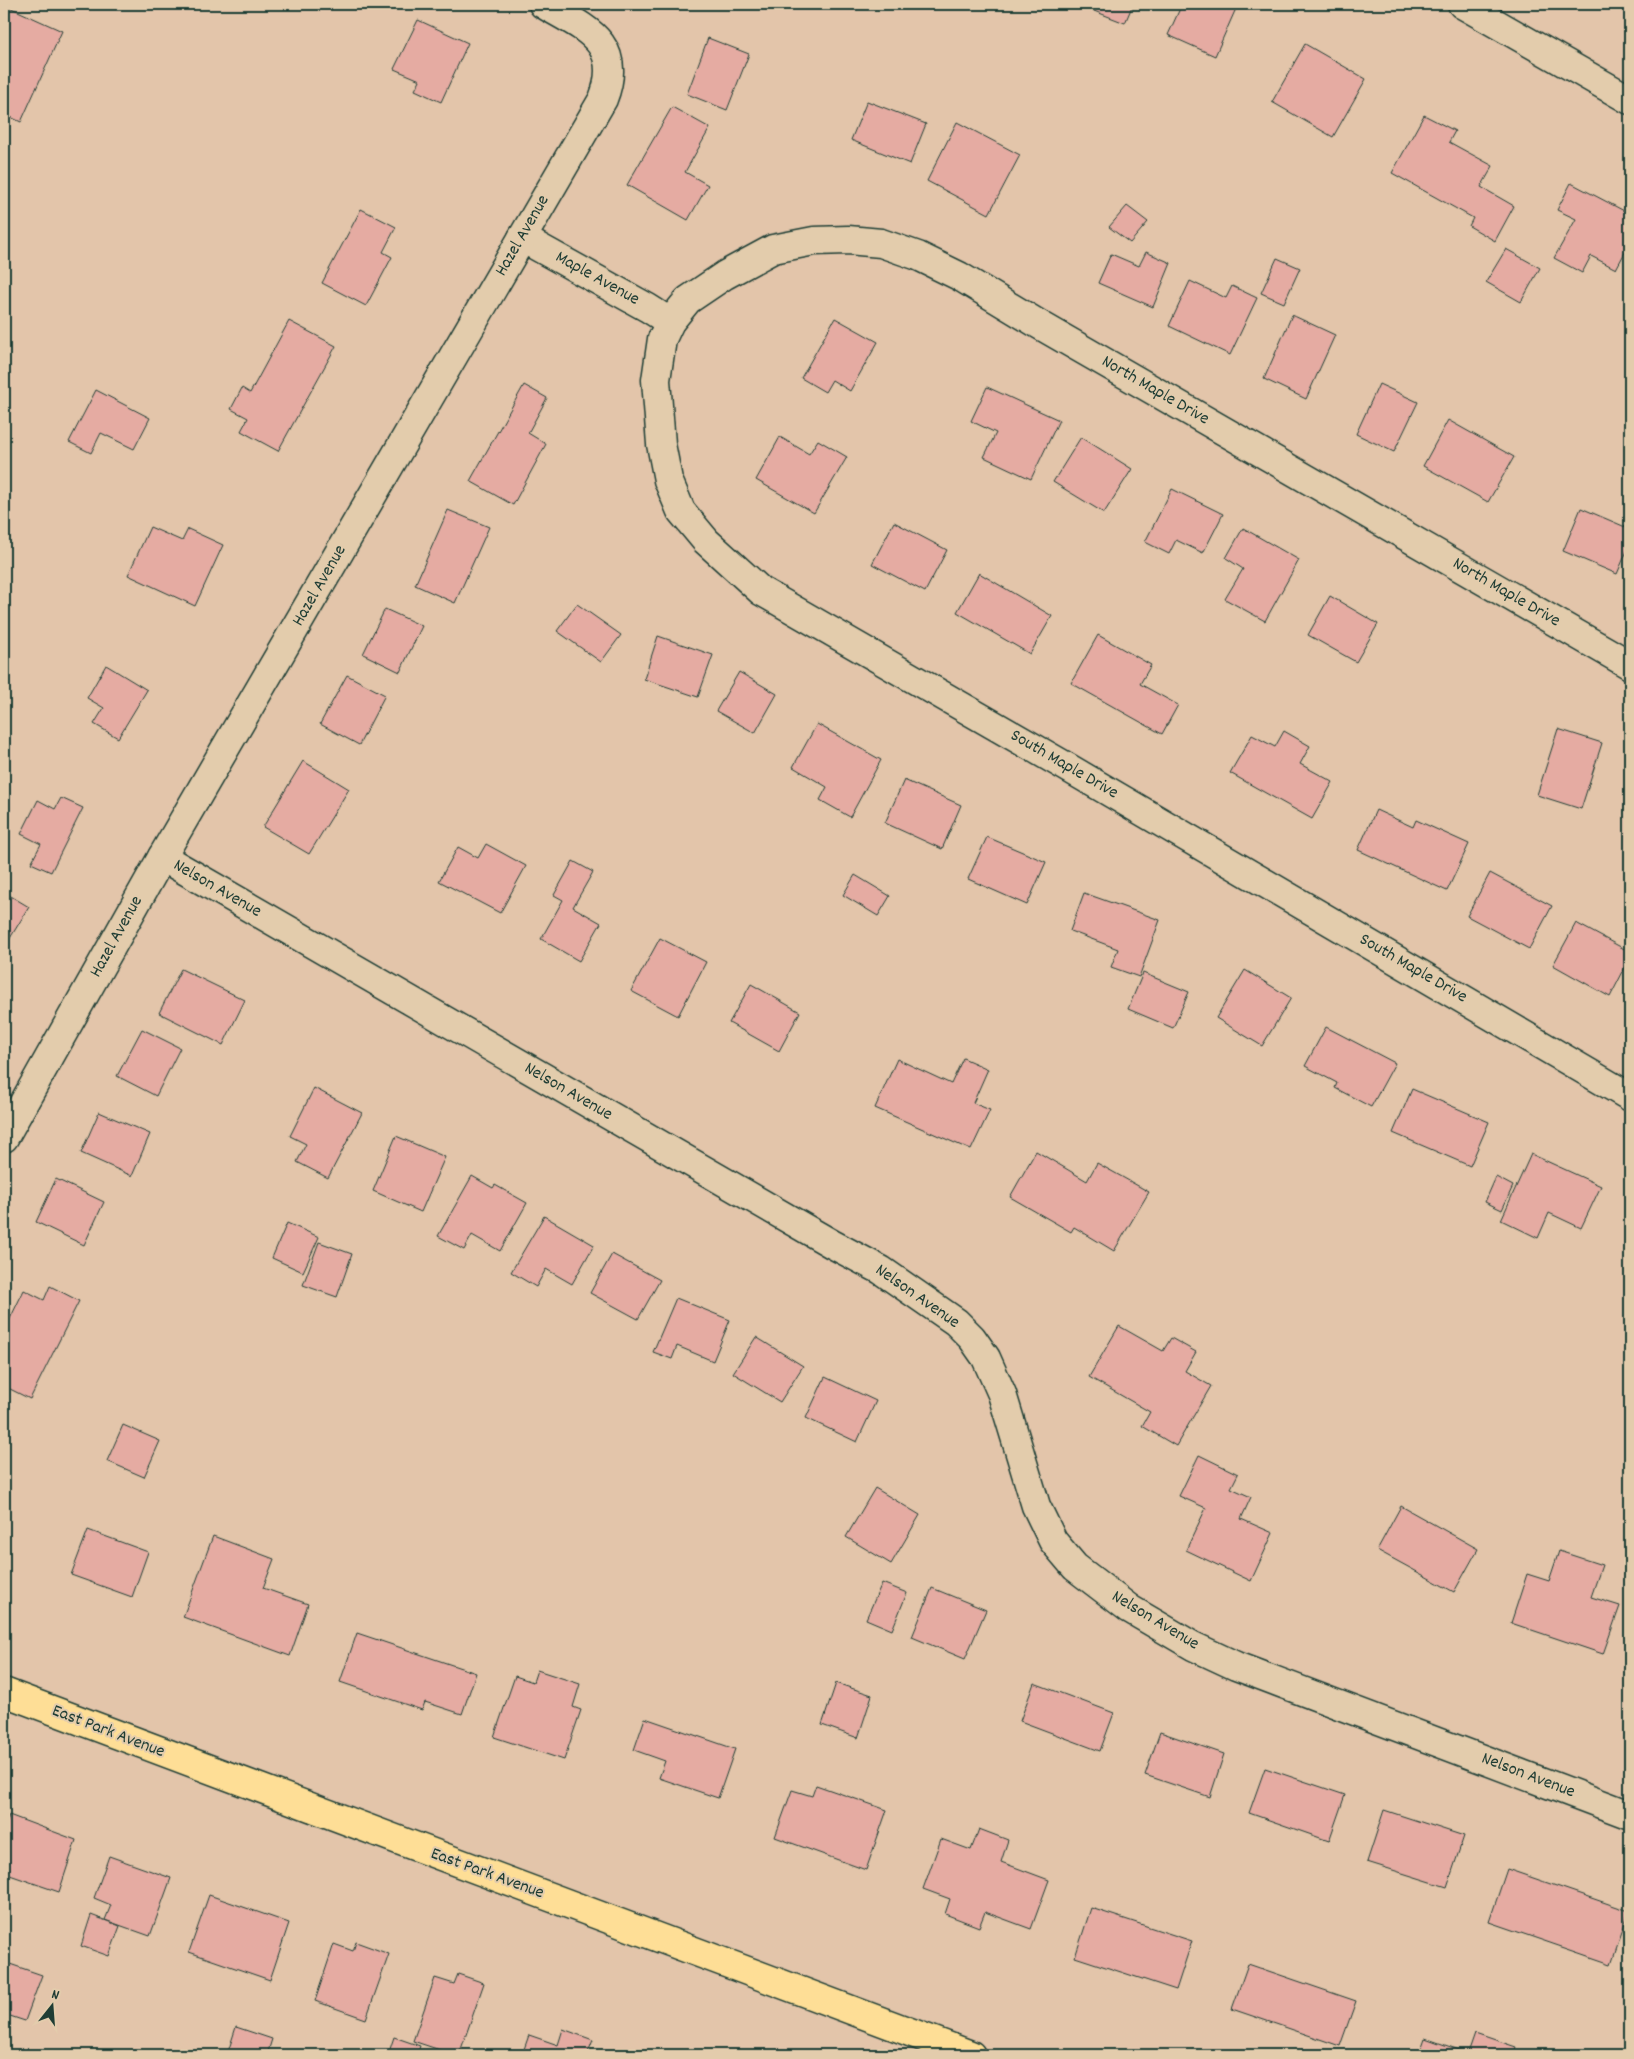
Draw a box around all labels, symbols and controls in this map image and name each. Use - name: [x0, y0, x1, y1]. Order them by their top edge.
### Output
- street label: Hazel Avenue: [490, 191, 556, 281]
- street label: Maple Avenue: [550, 246, 644, 312]
- street label: North Maple Drive: [1096, 350, 1214, 432]
- street label: Hazel Avenue: [287, 541, 353, 631]
- street label: North Maple Drive: [1447, 552, 1565, 634]
- street label: South Maple Drive: [1005, 724, 1123, 806]
- street label: Nelson Avenue: [168, 854, 266, 924]
- street label: Hazel Avenue: [84, 891, 150, 982]
- street label: South Maple Drive: [1354, 928, 1472, 1010]
- street label: Nelson Avenue: [519, 1057, 617, 1127]
- street label: Nelson Avenue: [870, 1259, 965, 1335]
- street label: Nelson Avenue: [1106, 1585, 1204, 1657]
- street label: East Park Avenue: [48, 1699, 168, 1765]
- street label: Nelson Avenue: [1478, 1747, 1578, 1805]
- street label: East Park Avenue: [427, 1842, 547, 1906]
- north arrow: [28, 1982, 78, 2032]
- text: N: [49, 1985, 62, 2006]

